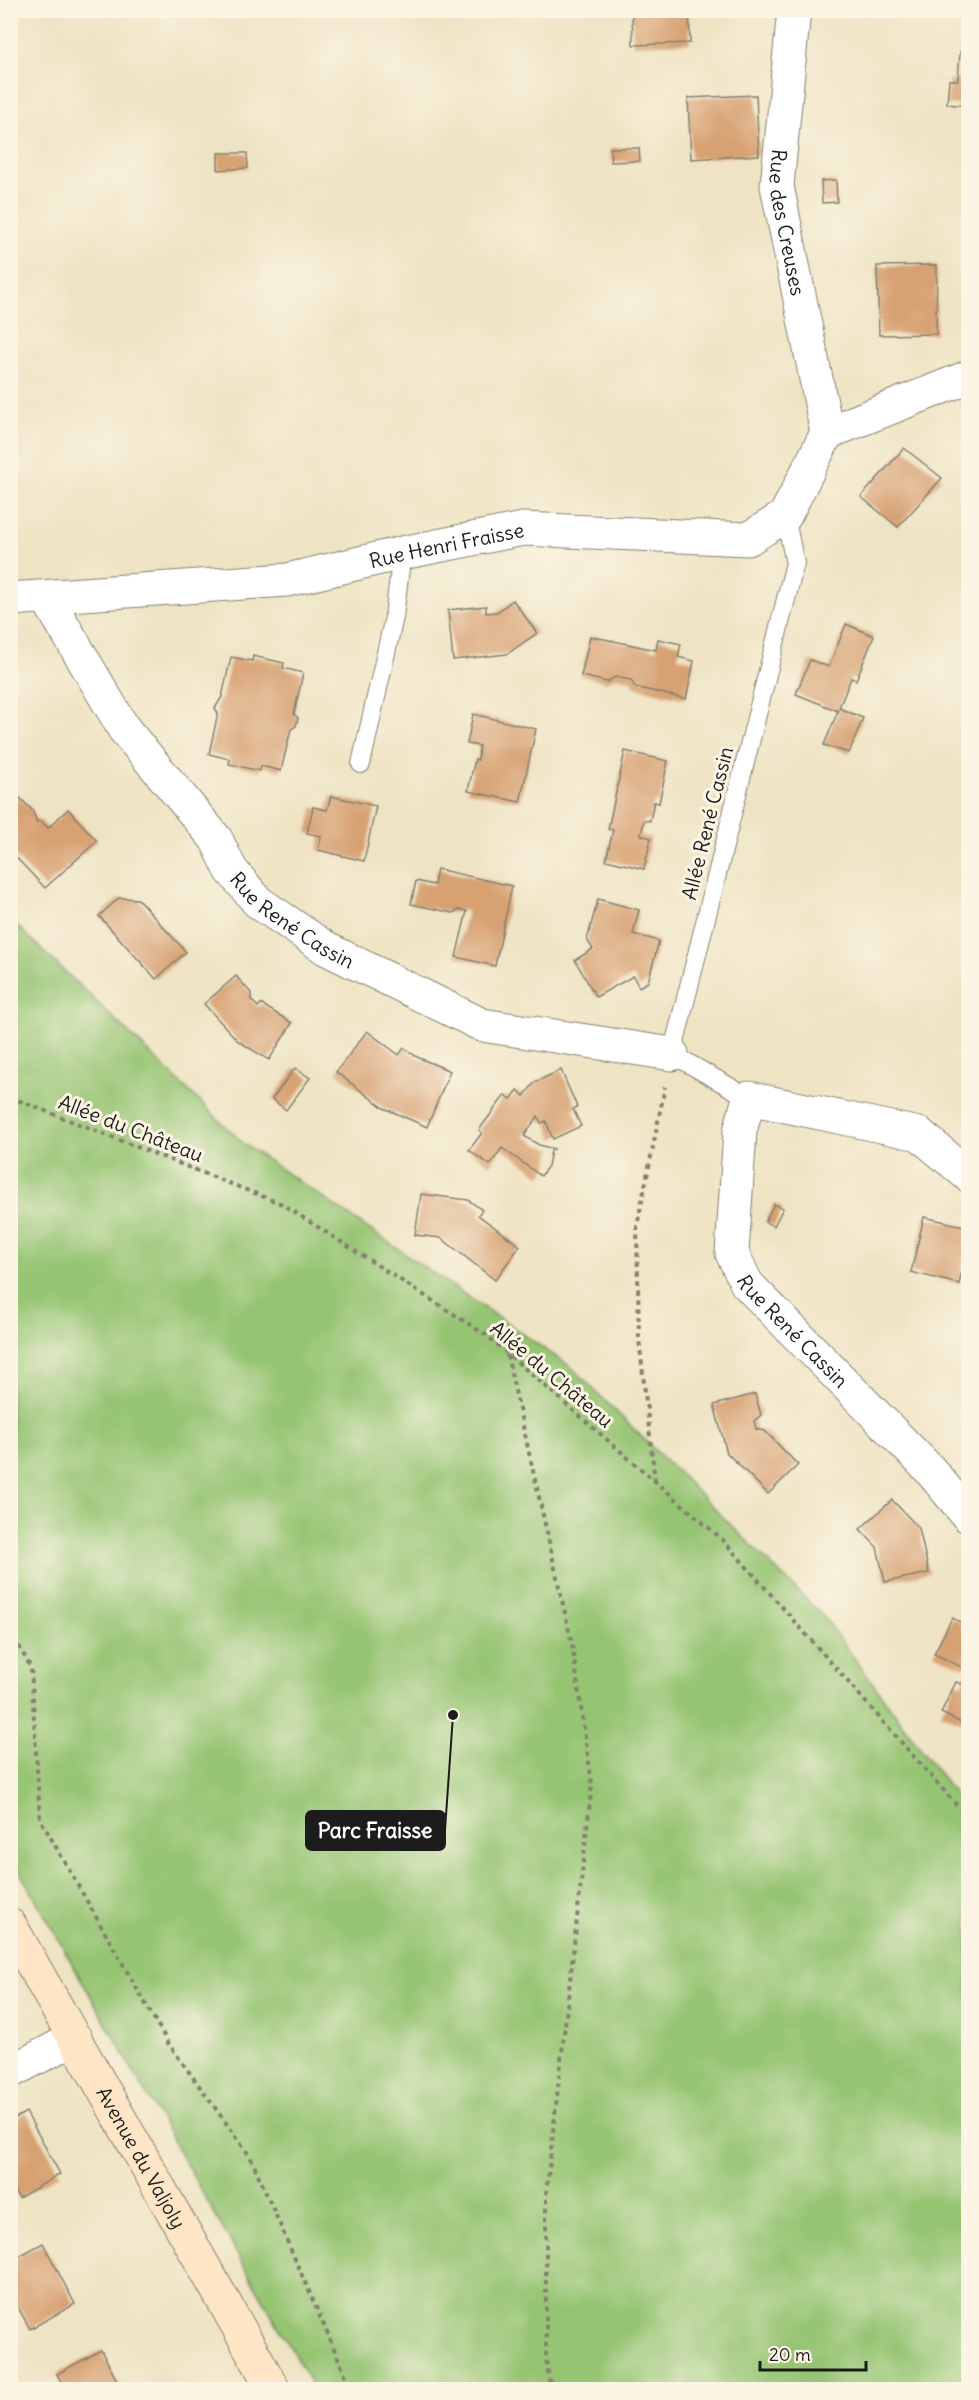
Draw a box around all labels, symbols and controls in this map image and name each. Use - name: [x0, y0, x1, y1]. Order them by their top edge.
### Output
- street label: Rue des Creuses: [764, 148, 811, 298]
- street label: Rue Henri Fraisse: [367, 517, 526, 573]
- street label: Allée René Cassin: [676, 744, 738, 902]
- street label: Rue René Cassin: [225, 866, 359, 973]
- street label: Allée du Château: [55, 1089, 207, 1167]
- street label: Rue René Cassin: [732, 1271, 854, 1392]
- street label: Allée du Château: [485, 1315, 619, 1433]
- callout: Parc Fraisse: [306, 1811, 445, 1850]
- text: Parc Fraisse: [318, 1817, 432, 1844]
- street label: Avenue du Valjoly: [92, 2082, 192, 2233]
- scale bar: [760, 2334, 866, 2372]
- text: 20 m: [769, 2343, 811, 2366]

